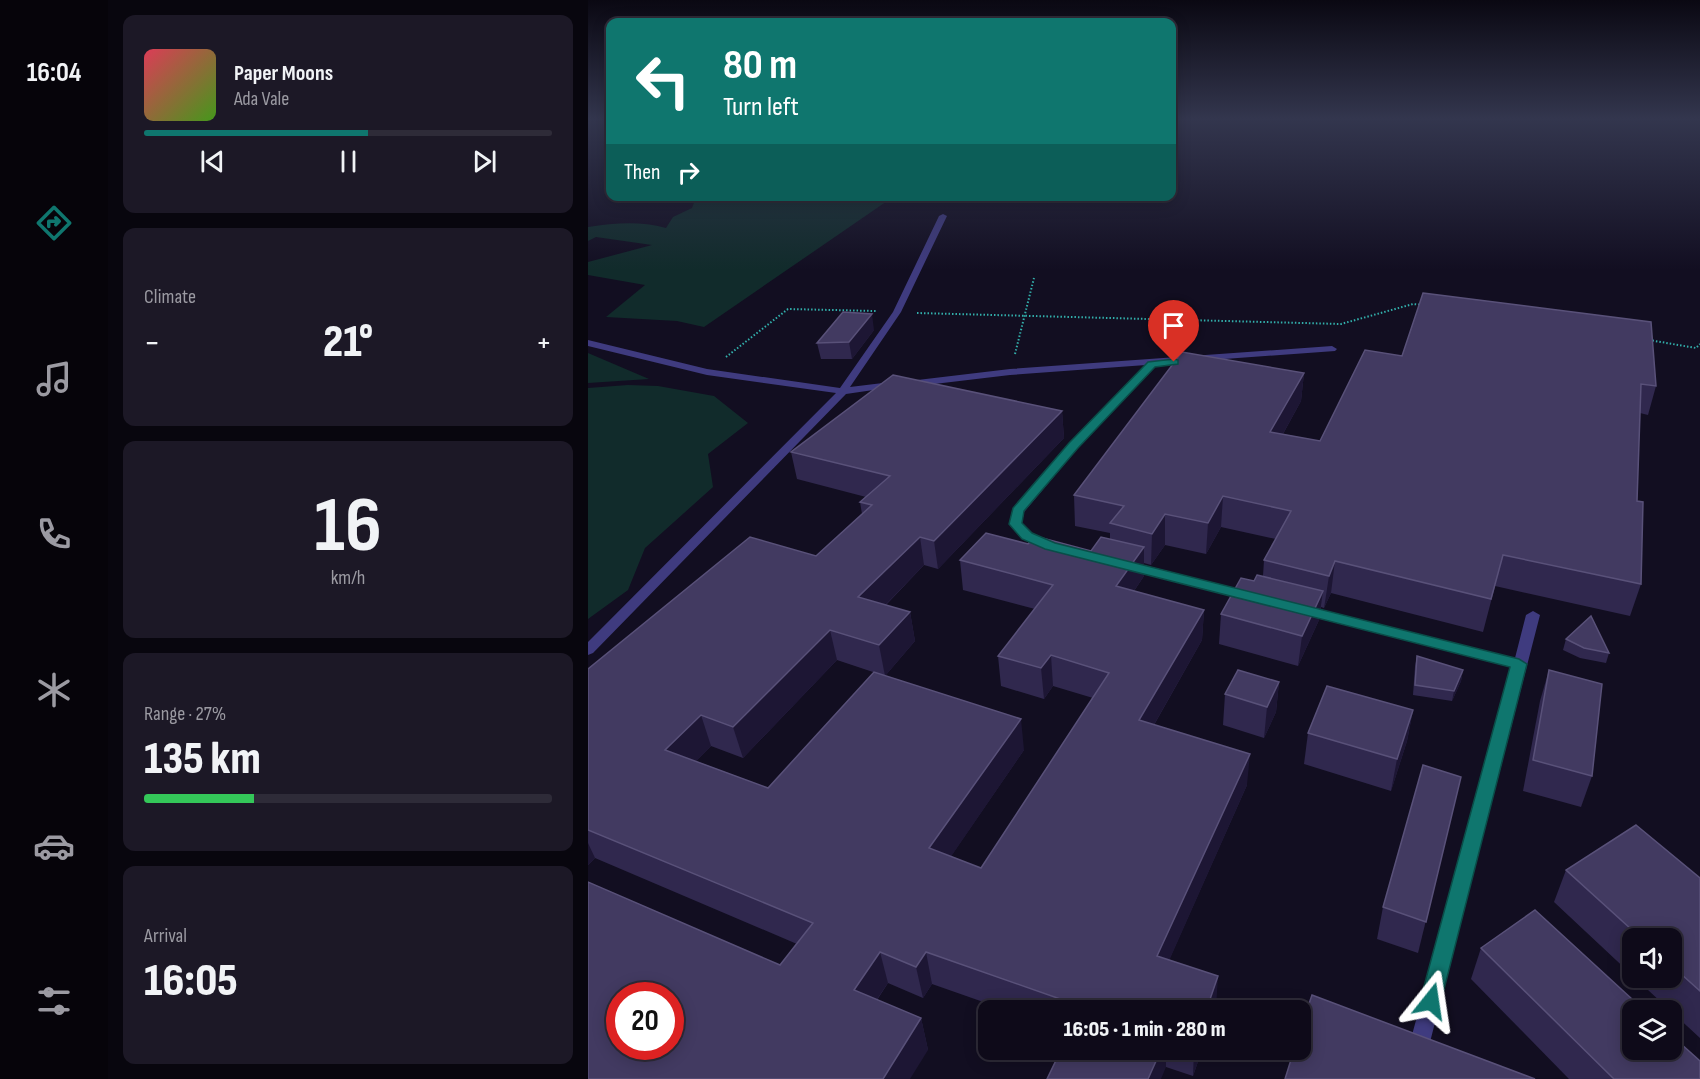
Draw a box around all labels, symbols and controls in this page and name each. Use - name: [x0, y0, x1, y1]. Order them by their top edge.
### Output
- text: 80 m: [723, 40, 797, 91]
- icon: left: [624, 42, 702, 120]
- text: 16:04: [27, 57, 81, 89]
- text: Paper Moons: [234, 60, 333, 87]
- text: Ada Vale: [234, 87, 289, 111]
- text: Turn left: [723, 91, 799, 123]
- icon: previous: [196, 145, 229, 178]
- icon: pause: [332, 145, 365, 178]
- icon: next: [468, 145, 501, 178]
- icon: right: [672, 156, 705, 189]
- text: Then: [624, 159, 660, 186]
- icon: directions: [33, 202, 75, 244]
- text: Climate: [144, 285, 196, 309]
- pin: [1148, 300, 1199, 362]
- icon: arrive: [1157, 309, 1190, 342]
- text: 21°: [323, 315, 373, 370]
- text: −: [144, 323, 160, 363]
- text: +: [536, 323, 552, 363]
- icon: music: [33, 358, 75, 400]
- text: 16: [314, 480, 382, 573]
- icon: phone: [33, 513, 75, 555]
- text: km/h: [331, 566, 365, 590]
- icon: climate: [33, 669, 75, 711]
- text: Range · 27%: [144, 702, 226, 726]
- text: 135 km: [144, 732, 261, 787]
- icon: car: [33, 825, 75, 867]
- text: Arrival: [144, 924, 187, 948]
- map controls: [1622, 928, 1682, 1060]
- button: sound: [1622, 928, 1682, 988]
- text: 16:05: [144, 954, 238, 1009]
- position arrow: [1399, 969, 1463, 1033]
- icon: filters: [33, 980, 75, 1022]
- speed limit sign: 20: [606, 982, 684, 1060]
- button: layers: [1622, 1000, 1682, 1060]
- text: 16:05 · 1 min · 280 m: [1063, 1016, 1226, 1043]

